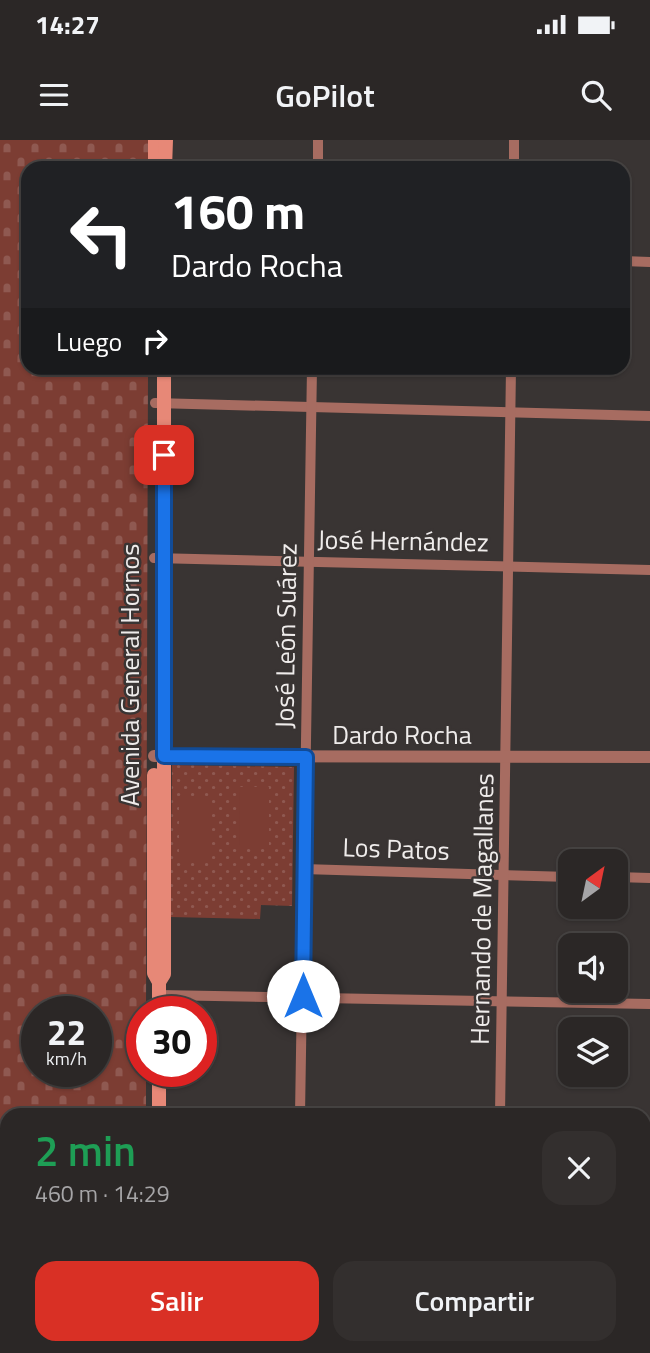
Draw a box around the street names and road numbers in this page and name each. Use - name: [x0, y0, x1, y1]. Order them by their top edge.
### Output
- street label: José Hernández: [317, 520, 489, 561]
- street label: José León Suárez: [264, 543, 307, 729]
- street label: Avenida General Hornos: [110, 544, 149, 806]
- street label: Dardo Rocha: [332, 715, 472, 754]
- street label: Hernando de Magallanes: [460, 773, 503, 1045]
- street label: Los Patos: [342, 827, 450, 870]

